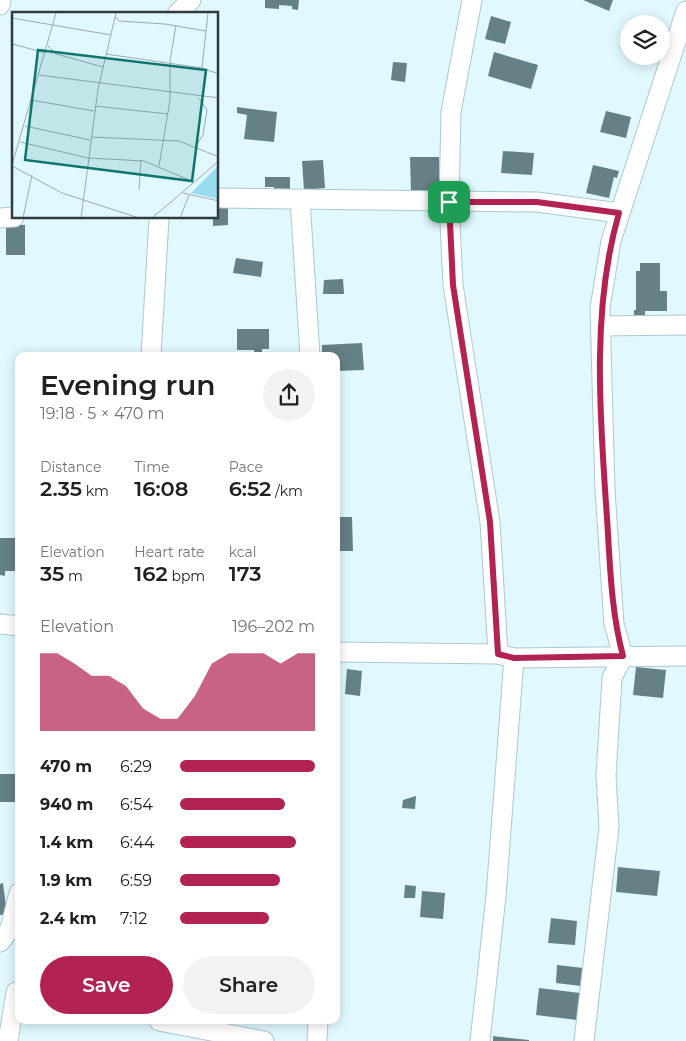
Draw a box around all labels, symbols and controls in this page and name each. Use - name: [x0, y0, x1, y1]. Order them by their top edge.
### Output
- inset map: [12, 12, 219, 219]
- map controls: [620, 15, 670, 65]
- button: layers: [620, 15, 670, 65]
- pin: [428, 181, 470, 223]
- icon: arrive: [435, 188, 463, 216]
- text: Evening run: [40, 368, 215, 402]
- button: share: [263, 369, 315, 421]
- text: 19:18 · 5 × 470 m: [40, 404, 165, 423]
- text: Distance: [40, 458, 102, 476]
- text: Time: [134, 458, 169, 476]
- text: Pace: [229, 458, 263, 476]
- text: 2.35: [40, 476, 82, 501]
- text: 16:08: [134, 476, 188, 501]
- text: 6:52: [229, 476, 271, 501]
- text: km: [82, 482, 109, 500]
- text: /km: [271, 482, 303, 500]
- text: Elevation: [40, 543, 105, 561]
- text: Heart rate: [134, 543, 205, 561]
- text: kcal: [229, 543, 257, 561]
- text: 35: [40, 561, 64, 586]
- text: 162: [134, 561, 168, 586]
- text: 173: [229, 561, 262, 586]
- text: m: [64, 567, 83, 585]
- text: bpm: [168, 567, 205, 585]
- text: Elevation: [40, 617, 114, 636]
- text: 196–202 m: [232, 617, 315, 636]
- text: 470 m: [40, 757, 92, 776]
- text: 6:29: [120, 757, 152, 776]
- text: 940 m: [40, 795, 93, 814]
- text: 6:54: [120, 795, 153, 814]
- text: 1.4 km: [40, 833, 93, 852]
- text: 6:44: [120, 833, 154, 852]
- text: 1.9 km: [40, 871, 92, 890]
- text: 6:59: [120, 871, 152, 890]
- text: 2.4 km: [40, 909, 97, 928]
- text: 7:12: [120, 909, 147, 928]
- button: Save: [40, 956, 173, 1014]
- button: Share: [183, 956, 315, 1014]

